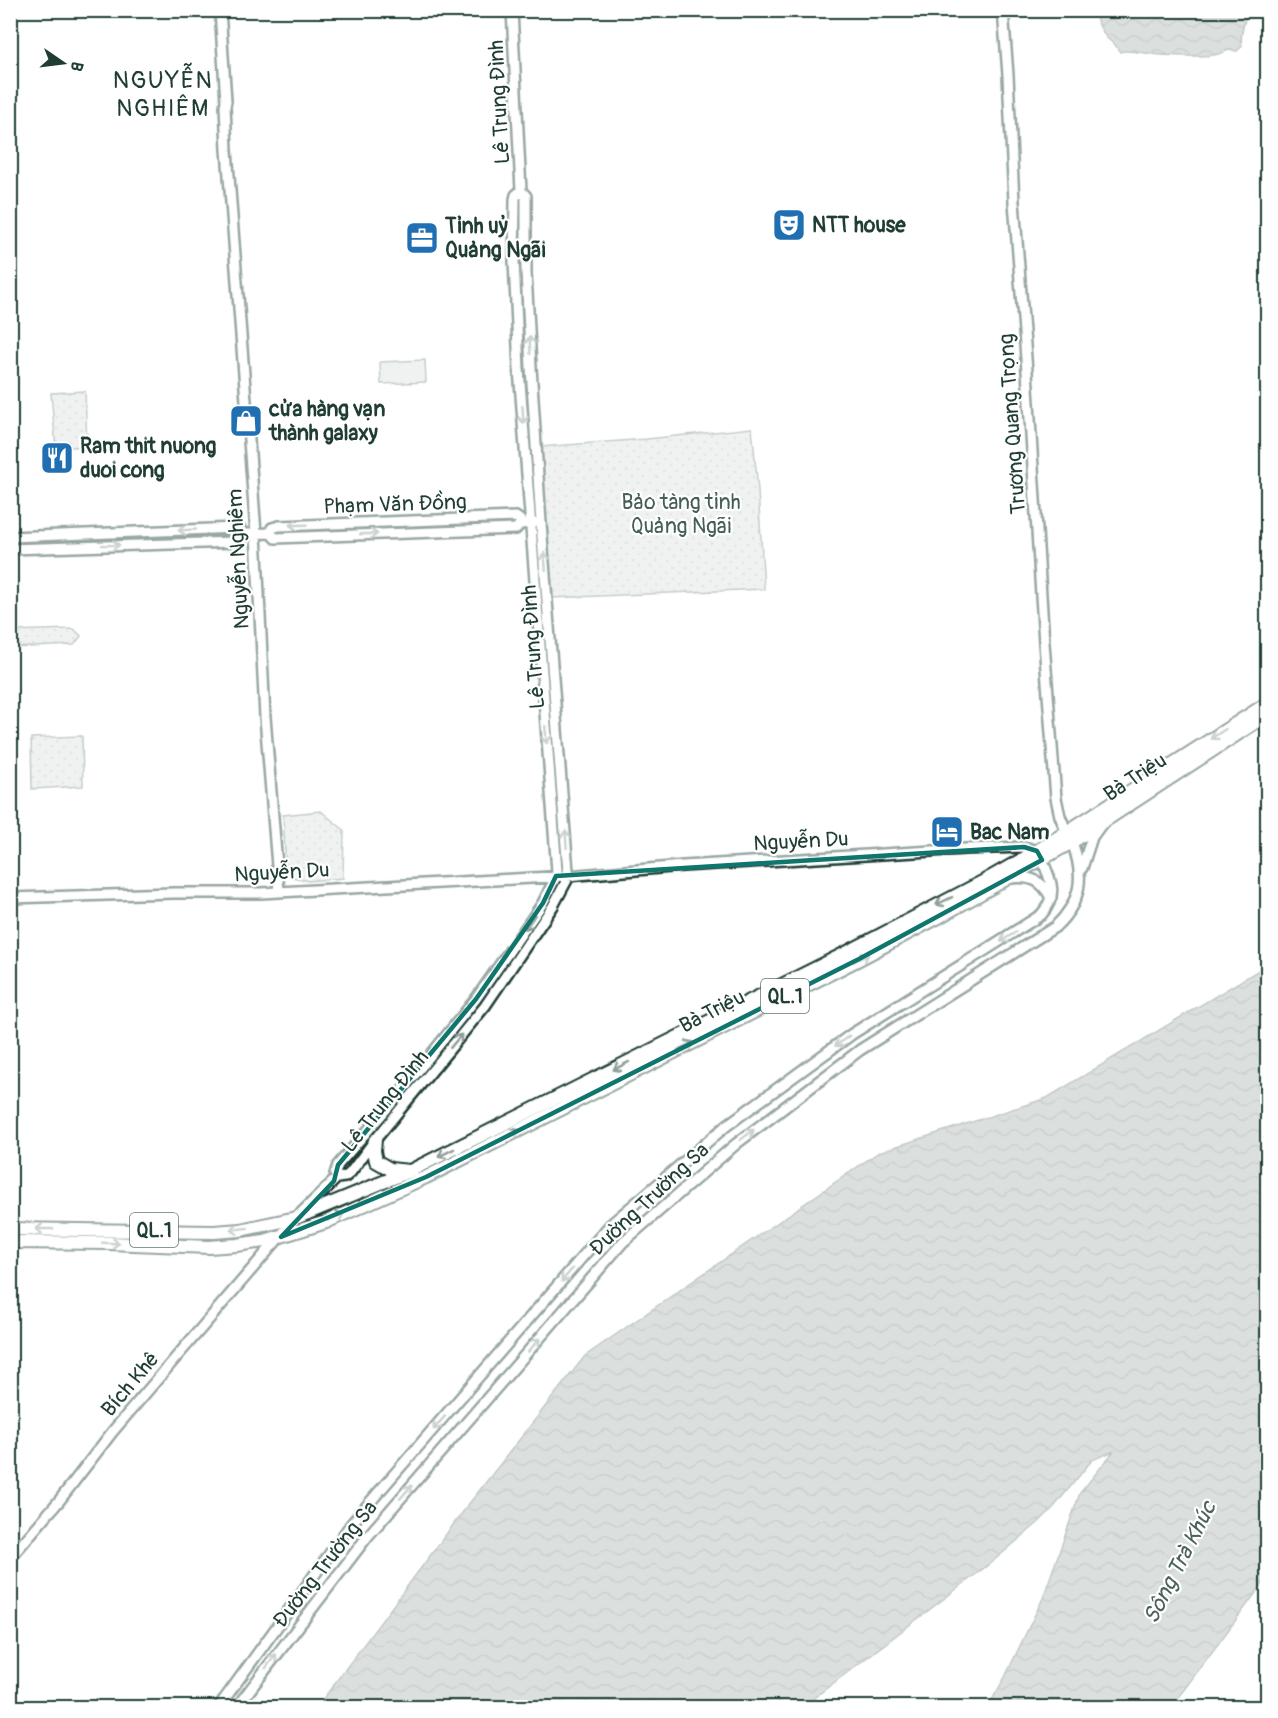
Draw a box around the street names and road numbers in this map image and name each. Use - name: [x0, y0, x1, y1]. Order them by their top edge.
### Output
- street label: Lê Trung Đình: [483, 39, 516, 165]
- street label: Trương Quang Trọng: [993, 333, 1032, 515]
- street label: Nguyễn Nghiêm: [221, 488, 256, 630]
- street label: Phạm Văn Đồng: [323, 488, 467, 520]
- street label: Lê Trung Đình: [516, 584, 551, 710]
- street label: Bà Triệu: [1099, 747, 1172, 808]
- street label: Nguyễn Du: [753, 826, 849, 857]
- street label: Nguyễn Du: [234, 857, 330, 888]
- road number: QL.1: [761, 979, 809, 1013]
- street label: Bà Triệu: [675, 984, 750, 1039]
- street label: Lê Trung Đình: [336, 1045, 435, 1158]
- street label: Đường Trường Sa: [584, 1137, 715, 1262]
- road number: QL.1: [130, 1213, 178, 1247]
- street label: Bích Khê: [95, 1346, 165, 1422]
- street label: Đường Trường Sa: [267, 1495, 383, 1633]

